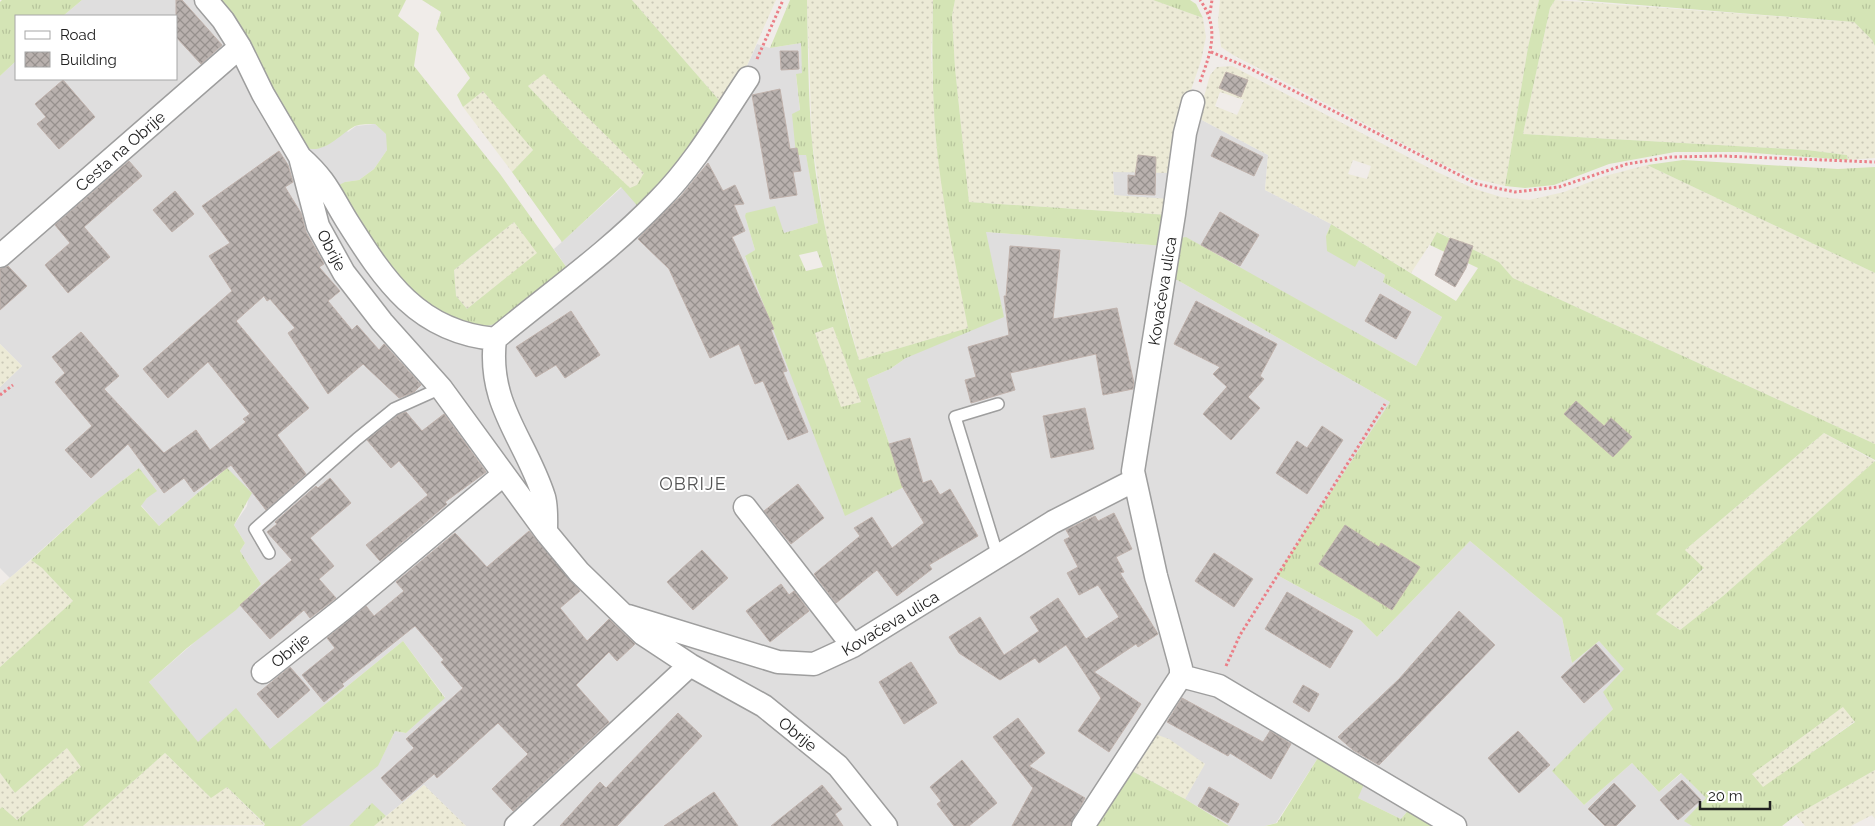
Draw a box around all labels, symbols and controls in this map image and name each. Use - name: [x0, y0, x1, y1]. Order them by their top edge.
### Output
- legend: [15, 15, 178, 80]
- text: Road: [60, 26, 96, 44]
- text: Building: [60, 51, 117, 69]
- street label: Cesta na Obrije: [72, 107, 169, 195]
- street label: Obrije: [313, 226, 350, 274]
- street label: Kovačeva ulica: [1145, 235, 1180, 347]
- district label: OBRIJE: [659, 473, 727, 494]
- street label: Kovačeva ulica: [838, 587, 942, 660]
- street label: Obrije: [267, 629, 313, 672]
- street label: Obrije: [775, 713, 821, 756]
- scale bar: [1700, 778, 1770, 810]
- text: 20 m: [1708, 787, 1743, 805]

